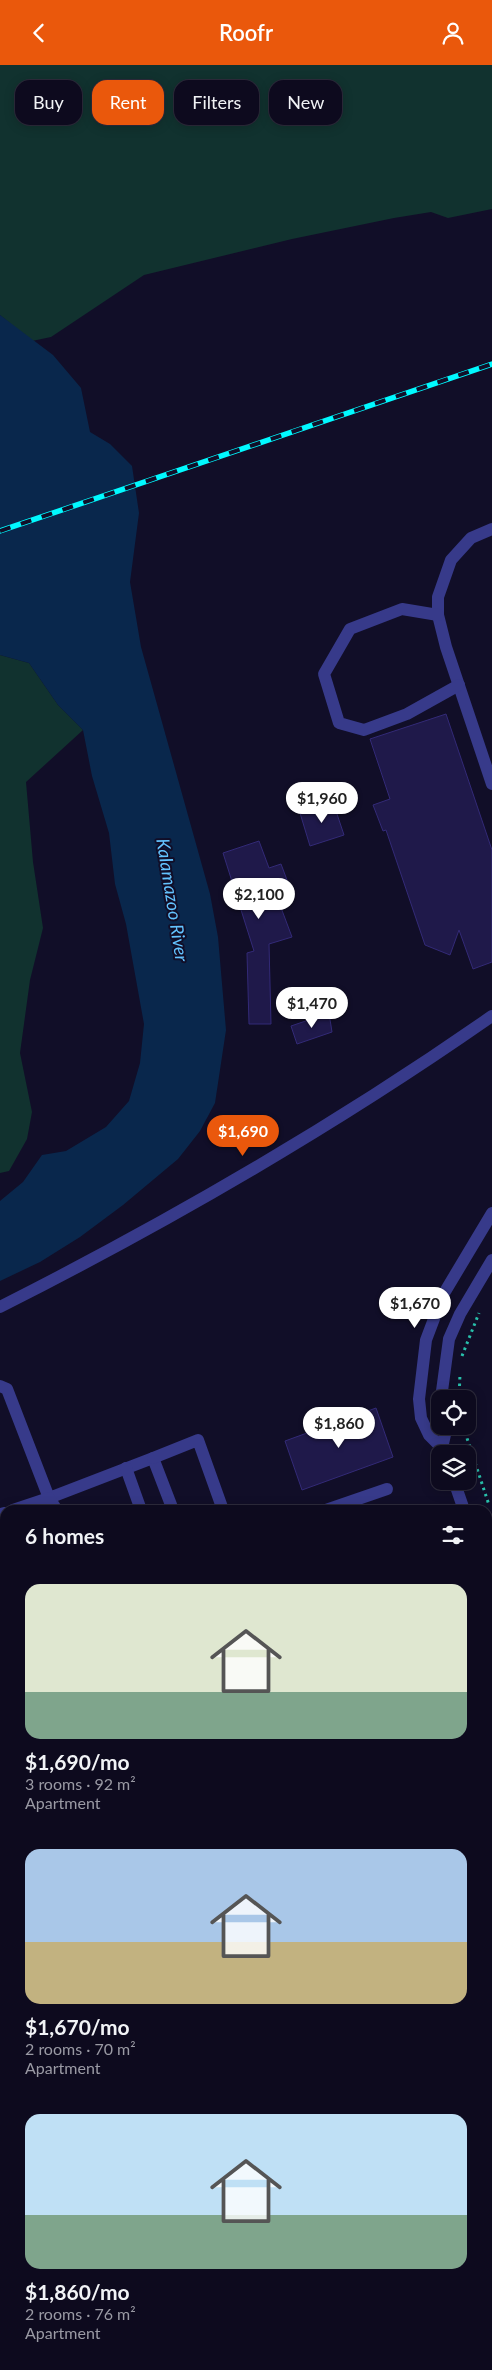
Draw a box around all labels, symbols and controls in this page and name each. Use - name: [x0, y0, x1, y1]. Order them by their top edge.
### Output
- icon: back: [25, 19, 53, 47]
- text: Roofr: [219, 19, 273, 46]
- icon: person: [439, 19, 467, 47]
- chip: Buy: [15, 80, 82, 125]
- chip: Rent: [92, 80, 164, 125]
- chip: Filters: [174, 80, 259, 125]
- chip: New: [269, 80, 342, 125]
- pin: $1,960: [281, 781, 363, 824]
- text: $1,960: [297, 788, 347, 807]
- water label: Kalamazoo River: [152, 837, 194, 964]
- pin: $2,100: [218, 877, 300, 920]
- text: $2,100: [234, 884, 284, 903]
- pin: $1,470: [271, 987, 353, 1029]
- text: $1,470: [287, 993, 337, 1012]
- pin: $1,690: [202, 1115, 284, 1157]
- text: $1,690: [218, 1121, 268, 1140]
- pin: $1,670: [374, 1287, 456, 1329]
- text: $1,670: [390, 1293, 440, 1312]
- map controls: [431, 1390, 476, 1490]
- button: locate: [431, 1390, 476, 1435]
- pin: $1,860: [298, 1407, 380, 1449]
- text: $1,860: [314, 1413, 364, 1432]
- button: layers: [431, 1445, 476, 1490]
- icon: filters: [439, 1521, 467, 1549]
- text: 6 homes: [25, 1523, 104, 1548]
- icon: home: [201, 1616, 291, 1706]
- text: $1,690/mo: [25, 1749, 130, 1774]
- text: 3 rooms · 92 m²: [25, 1774, 136, 1793]
- text: Apartment: [25, 1793, 100, 1812]
- icon: home: [201, 1881, 291, 1971]
- text: $1,670/mo: [25, 2014, 130, 2039]
- text: 2 rooms · 70 m²: [25, 2039, 136, 2058]
- text: Apartment: [25, 2058, 100, 2077]
- icon: home: [201, 2146, 291, 2236]
- text: $1,860/mo: [25, 2279, 130, 2304]
- text: 2 rooms · 76 m²: [25, 2304, 136, 2323]
- text: Apartment: [25, 2323, 100, 2342]

